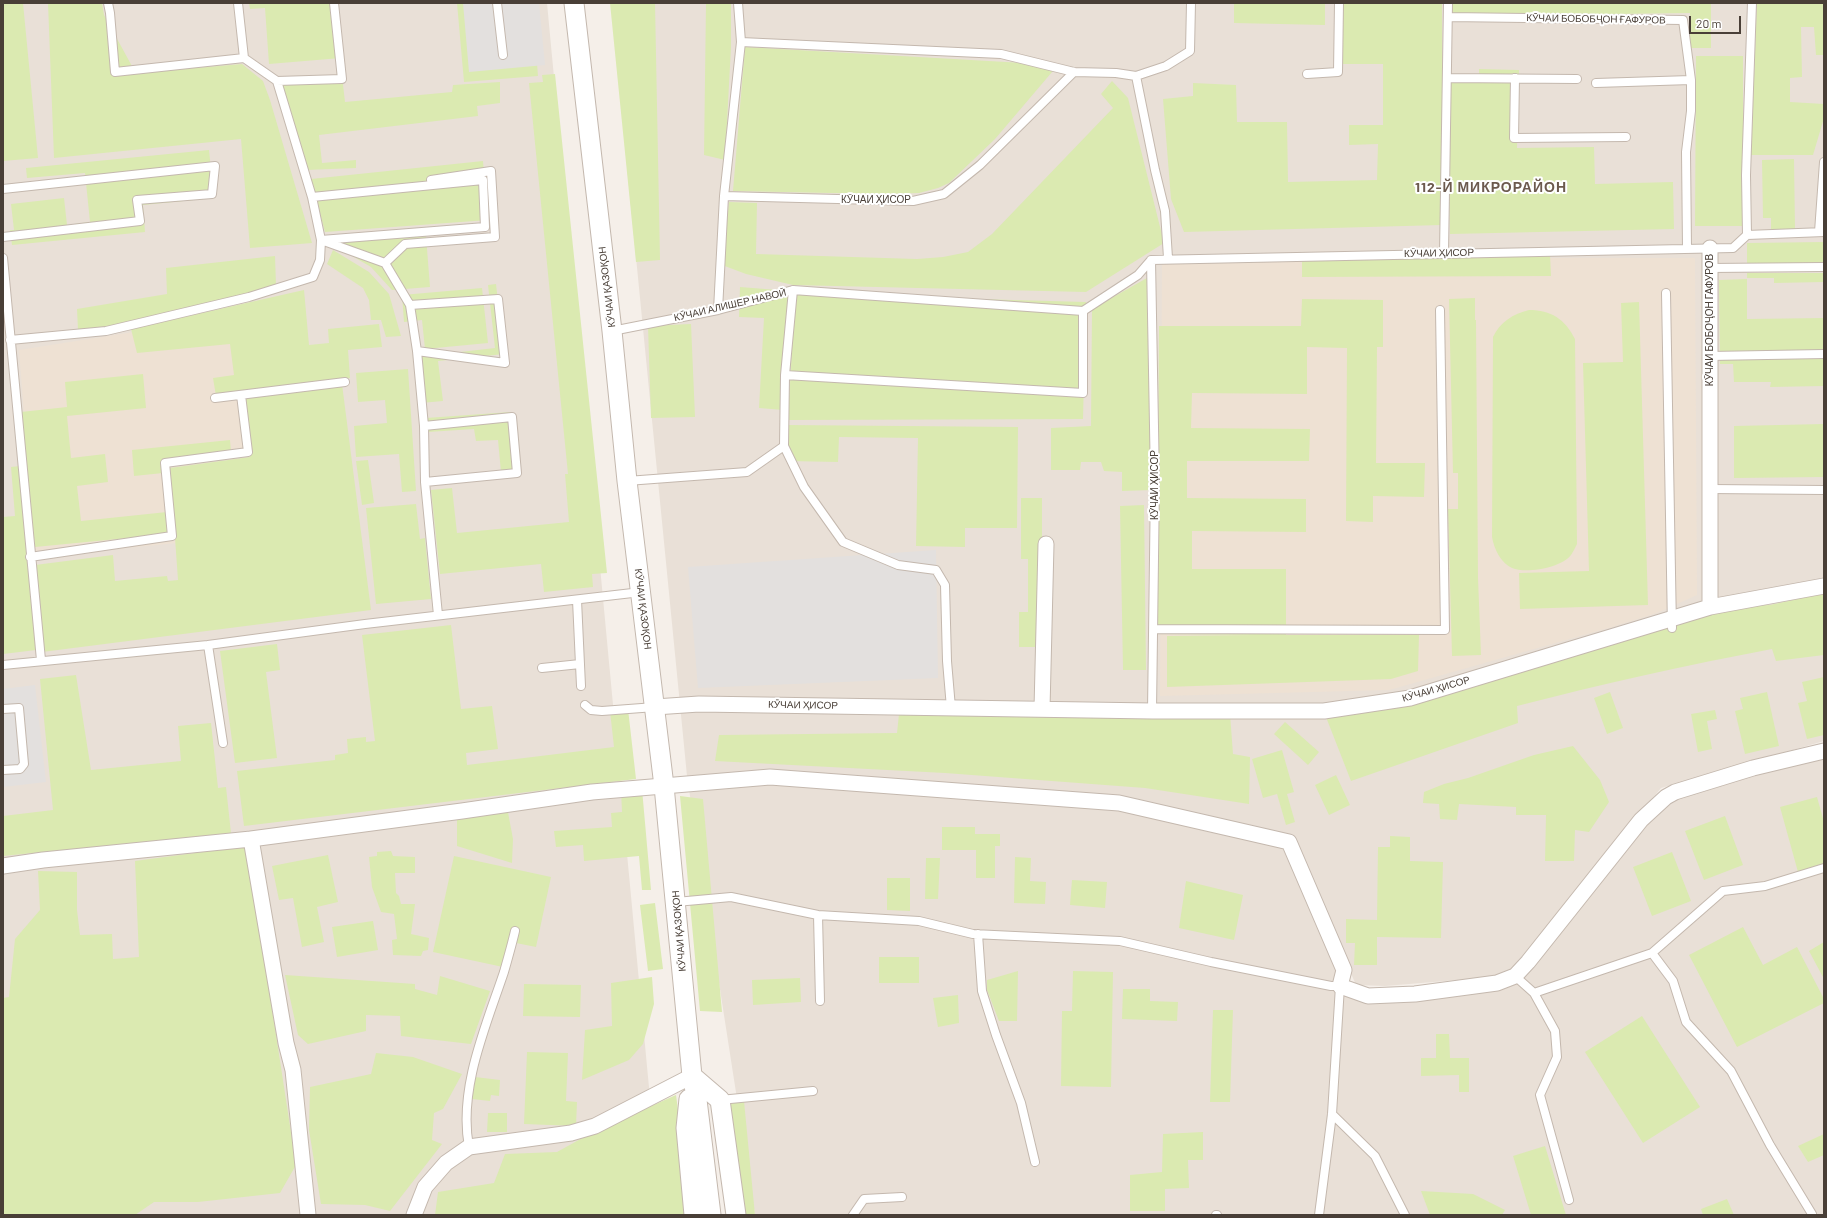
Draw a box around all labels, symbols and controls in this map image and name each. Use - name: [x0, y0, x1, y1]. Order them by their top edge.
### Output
- scale bar: [1691, 8, 1743, 34]
- street label: КӮЧАИ БОБОБҶОН ҒАФУРОВ: [1526, 12, 1666, 26]
- text: 20 m: [1696, 16, 1722, 30]
- district label: 112-Й МИКРОРАЙОН: [1415, 179, 1567, 195]
- street label: КӮЧАИ ҲИСОР: [841, 194, 911, 206]
- street label: КӮЧАИ ҚАЗОҚОН: [596, 246, 618, 328]
- street label: КӮЧАИ ҲИСОР: [1404, 246, 1474, 260]
- street label: КӮЧАИ БОБОҶОН ГАФУРОВ: [1704, 254, 1716, 386]
- street label: КӮЧАИ АЛИШЕР НАВОӢ: [673, 286, 787, 324]
- street label: КӮЧАИ ҲИСОР: [1149, 450, 1161, 520]
- street label: КӮЧАИ ҚАЗОҚОН: [632, 568, 654, 650]
- street label: КӮЧАИ ҲИСОР: [1401, 674, 1471, 704]
- street label: КӮЧАИ ҲИСОР: [768, 698, 838, 712]
- street label: КӮЧАИ ҚАЗОҚОН: [669, 890, 689, 972]

